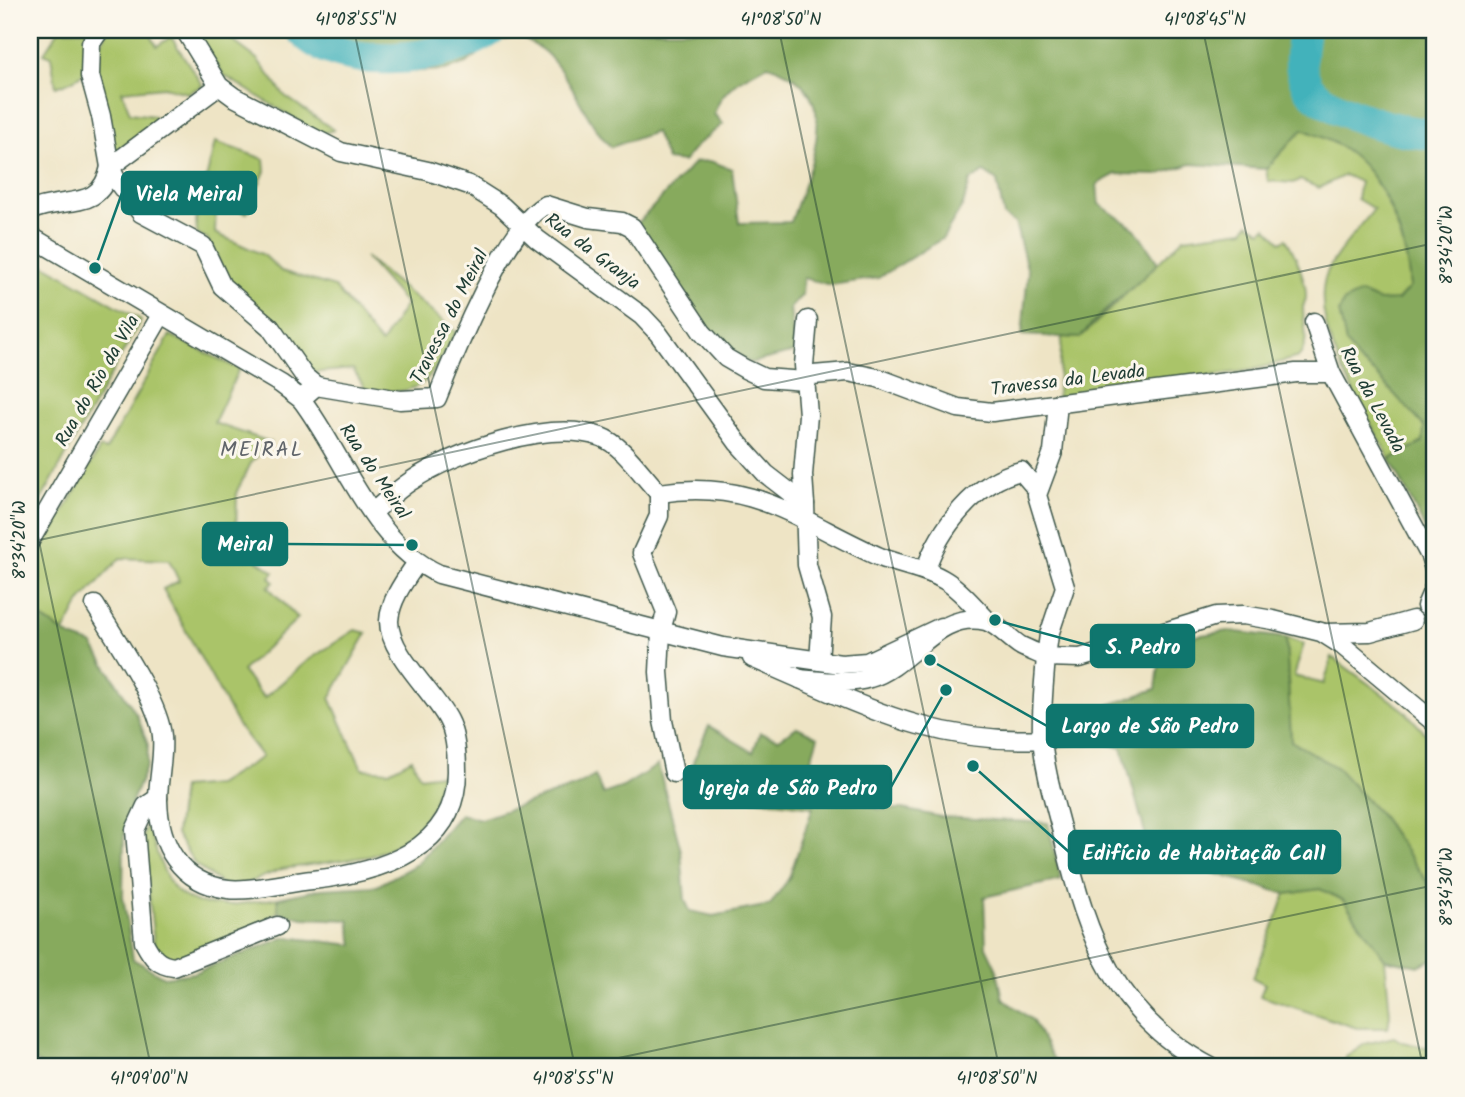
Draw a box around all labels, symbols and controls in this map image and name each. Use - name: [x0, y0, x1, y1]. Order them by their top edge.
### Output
- text: 41°08'55"N: [315, 6, 397, 35]
- text: 41°08'50"N: [741, 6, 821, 35]
- text: 41°08'45"N: [1164, 6, 1246, 35]
- callout: Viela Meiral: [122, 172, 256, 214]
- text: Viela Meiral: [136, 179, 243, 212]
- text: 8°34'20"W: [1433, 205, 1462, 285]
- street label: Rua da Granja: [538, 206, 646, 298]
- street label: Travessa do Meiral: [403, 244, 497, 390]
- street label: Rua do Rio da Vila: [48, 309, 148, 453]
- street label: Rua da Levada: [1331, 341, 1413, 459]
- street label: Travessa da Levada: [989, 357, 1147, 405]
- street label: Rua do Meiral: [331, 418, 417, 526]
- district label: MEIRAL: [220, 434, 304, 467]
- text: 8°34'20"W: [6, 500, 35, 580]
- callout: Meiral: [203, 523, 287, 565]
- text: Meiral: [217, 529, 273, 562]
- callout: S. Pedro: [1091, 625, 1194, 667]
- text: S. Pedro: [1106, 632, 1181, 665]
- callout: Largo de São Pedro: [1047, 705, 1253, 747]
- text: Largo de São Pedro: [1061, 711, 1239, 744]
- callout: Igreja de São Pedro: [684, 766, 891, 808]
- text: Igreja de São Pedro: [699, 773, 878, 806]
- callout: Edifício de Habitação Ca11: [1069, 831, 1340, 873]
- text: Edifício de Habitação Ca11: [1082, 838, 1326, 871]
- text: 8°34'30"W: [1433, 847, 1462, 927]
- text: 41°09'00"N: [110, 1065, 188, 1094]
- text: 41°08'55"N: [532, 1065, 614, 1094]
- text: 41°08'50"N: [957, 1065, 1037, 1094]

